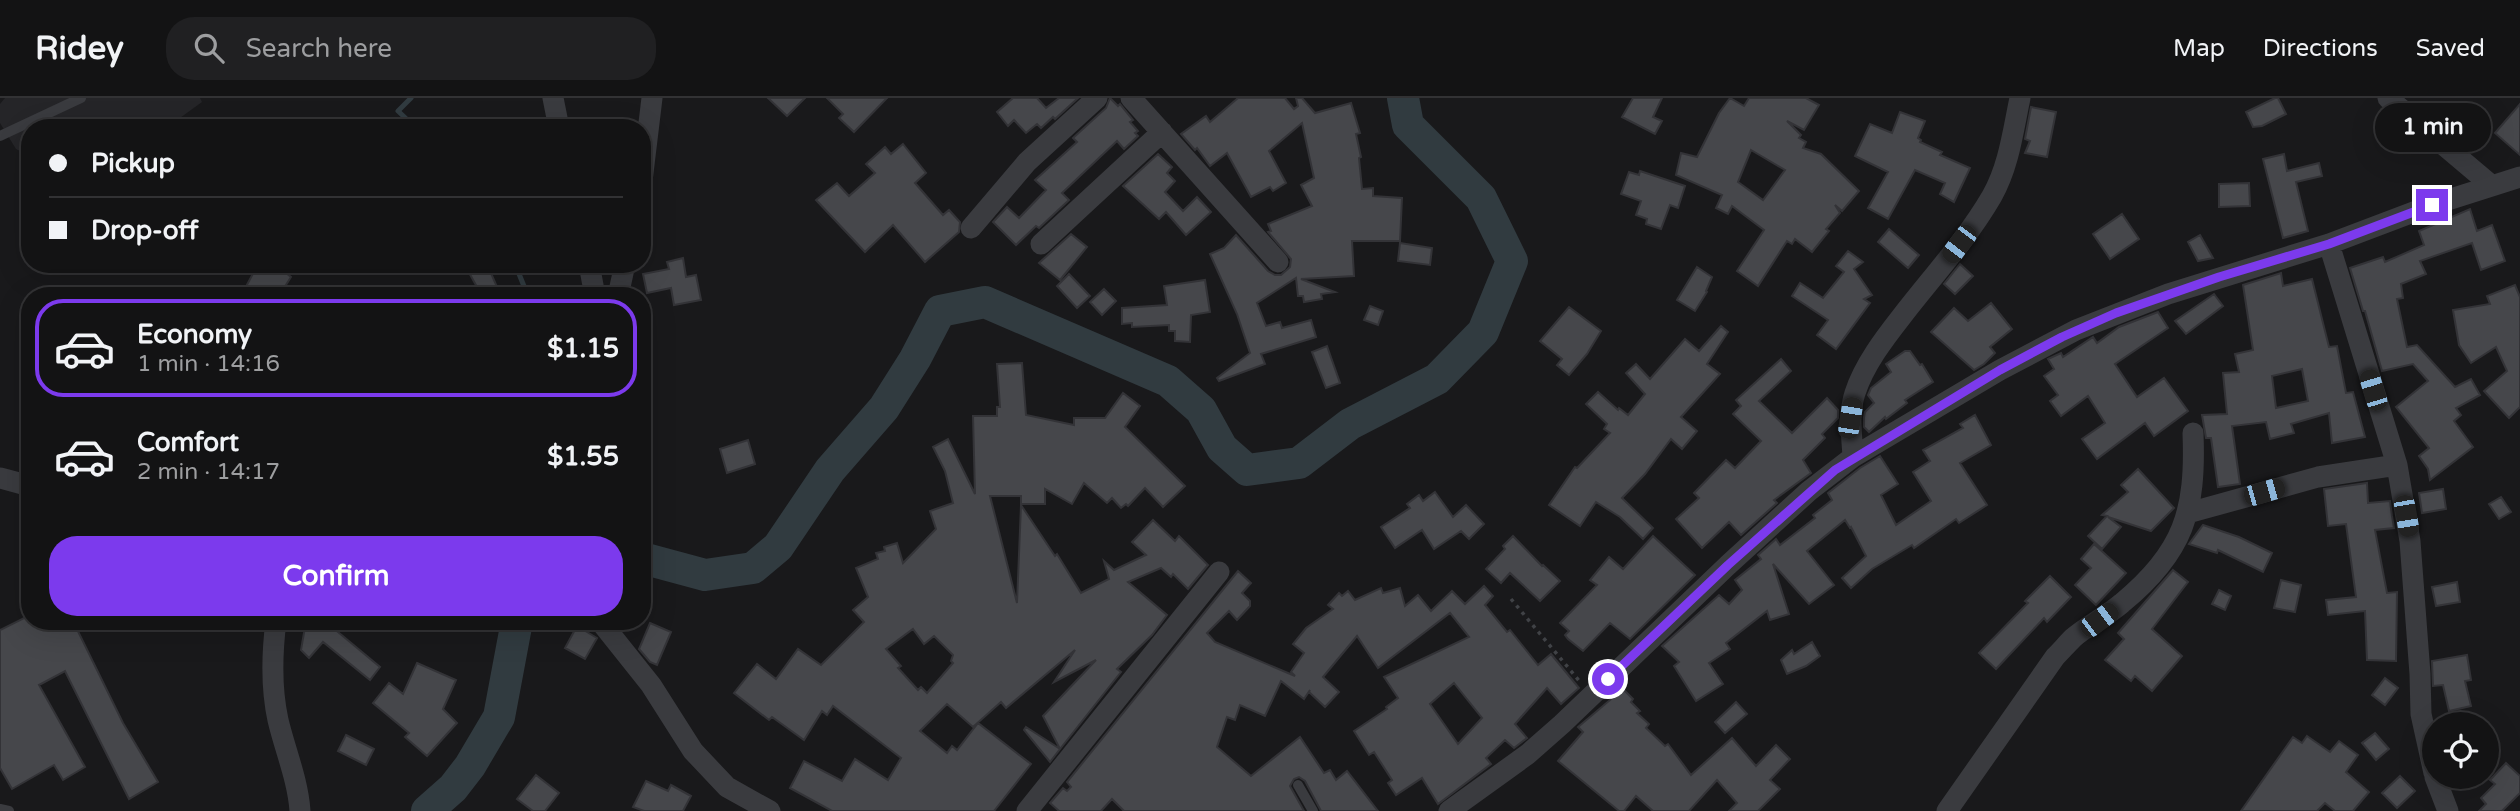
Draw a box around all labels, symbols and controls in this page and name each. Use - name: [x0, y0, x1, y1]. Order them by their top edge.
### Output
- search box: [166, 17, 656, 80]
- text: Ridey: [35, 29, 124, 68]
- icon: search: [190, 29, 228, 67]
- text: Search here: [246, 33, 392, 64]
- text: Map: [2173, 34, 2225, 63]
- text: Directions: [2263, 34, 2378, 63]
- text: Saved: [2416, 34, 2485, 63]
- callout: 1 min: [2374, 104, 2490, 153]
- text: 1 min: [2402, 113, 2464, 141]
- text: Pickup: [91, 148, 175, 179]
- route end: [2416, 189, 2448, 221]
- text: Drop-off: [91, 215, 198, 246]
- car: [1938, 221, 1981, 267]
- icon: car: [53, 317, 116, 380]
- text: Economy: [137, 319, 252, 350]
- text: $1.15: [547, 333, 619, 364]
- text: 1 min · 14:16: [137, 350, 280, 378]
- car: [2357, 367, 2390, 413]
- car: [1837, 396, 1864, 440]
- icon: car: [53, 425, 116, 488]
- text: Comfort: [137, 427, 239, 458]
- text: $1.55: [547, 441, 619, 472]
- text: 2 min · 14:17: [137, 458, 280, 486]
- car: [2241, 476, 2288, 508]
- car: [2393, 493, 2420, 539]
- button: Confirm: [49, 536, 623, 616]
- car: [2076, 599, 2123, 641]
- route start: [1592, 663, 1624, 695]
- map controls: [2422, 712, 2499, 789]
- button: locate: [2422, 712, 2499, 789]

